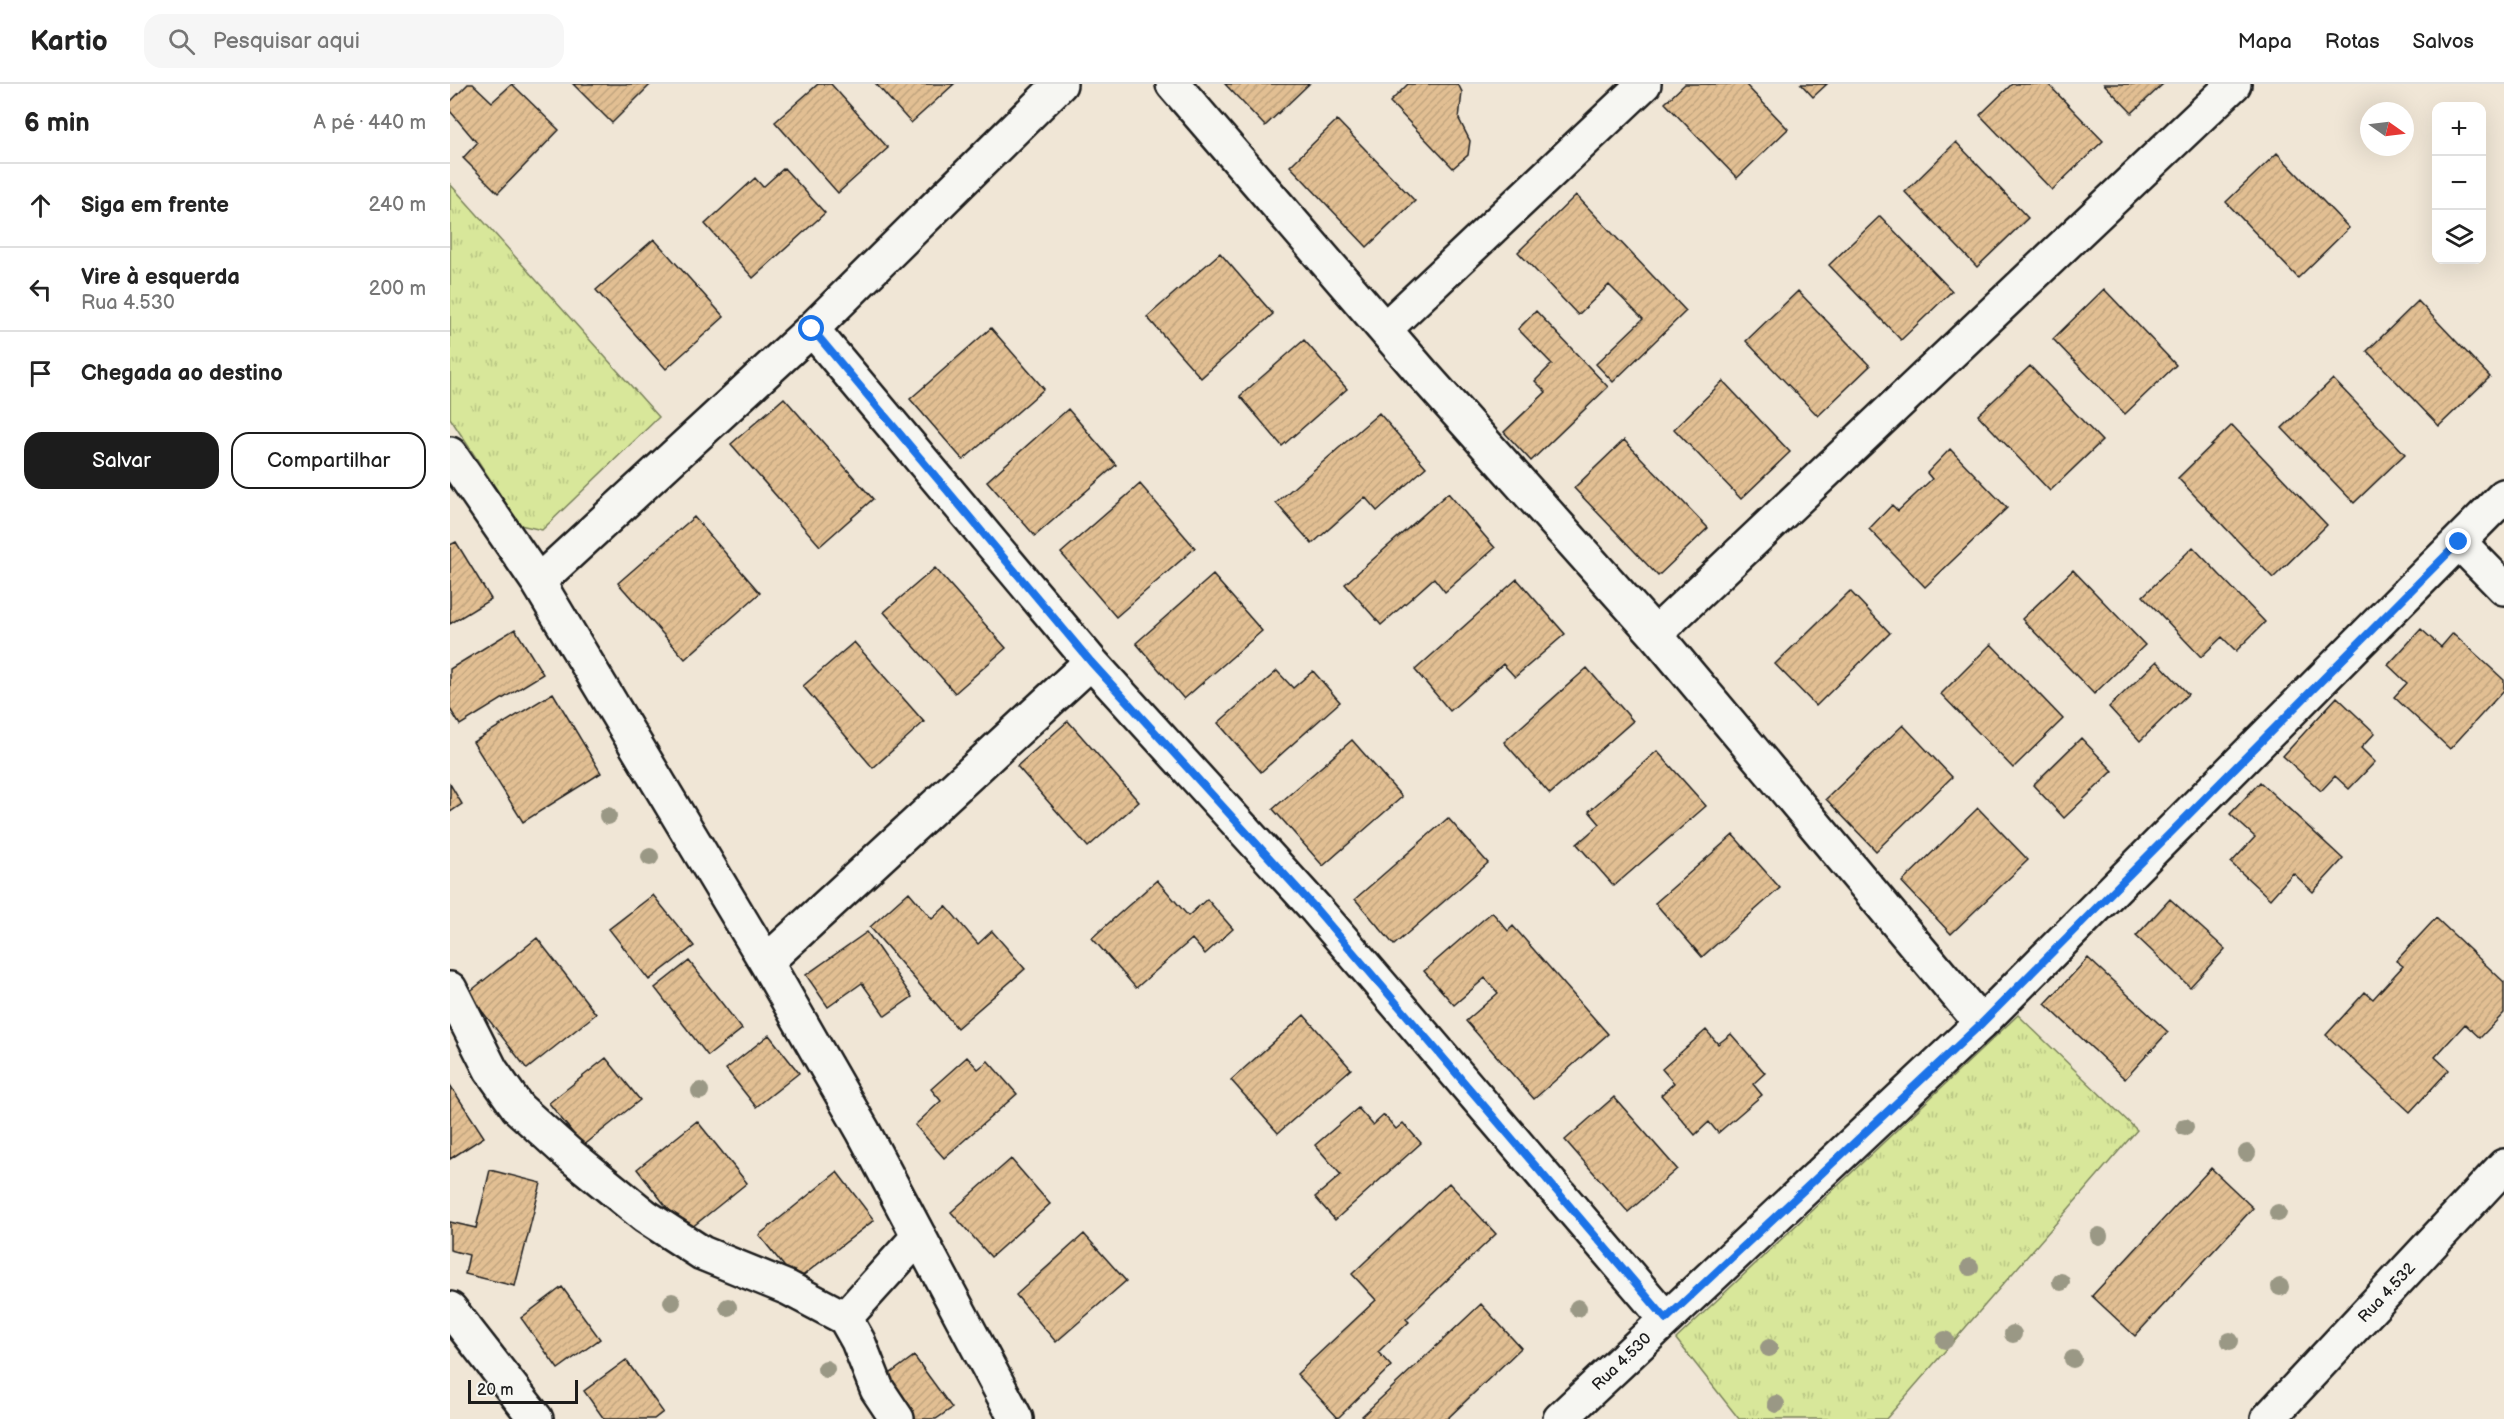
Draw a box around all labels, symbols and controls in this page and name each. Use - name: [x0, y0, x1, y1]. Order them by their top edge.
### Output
- search box: [144, 14, 564, 68]
- text: Kartio: [30, 25, 108, 58]
- icon: search: [165, 25, 198, 58]
- text: Pesquisar aqui: [213, 28, 360, 55]
- text: Mapa: [2238, 29, 2292, 54]
- text: Rotas: [2325, 29, 2380, 54]
- text: Salvos: [2413, 29, 2474, 54]
- north arrow: [2360, 102, 2414, 156]
- map controls: [2432, 102, 2486, 264]
- button: +: [2432, 102, 2486, 156]
- text: 6 min: [24, 108, 90, 139]
- text: A pé · 440 m: [314, 111, 426, 135]
- button: −: [2432, 156, 2486, 210]
- icon: ahead: [24, 189, 57, 222]
- text: Siga em frente: [81, 192, 229, 219]
- text: 240 m: [369, 193, 426, 217]
- button: layers: [2432, 210, 2486, 264]
- text: Vire à esquerda: [81, 264, 240, 291]
- icon: left: [24, 273, 57, 306]
- text: 200 m: [369, 277, 426, 301]
- text: Rua 4.530: [81, 291, 175, 315]
- route start: [798, 315, 824, 341]
- icon: arrive: [24, 357, 57, 390]
- text: Chegada ao destino: [81, 360, 283, 387]
- button: Salvar: [24, 432, 219, 489]
- button: Compartilhar: [231, 432, 426, 489]
- route end: [2445, 528, 2471, 554]
- street label: Rua 4.532: [2355, 1259, 2420, 1327]
- street label: Rua 4.530: [1588, 1329, 1656, 1395]
- scale bar: [468, 1377, 578, 1404]
- text: 20 m: [477, 1381, 513, 1400]

